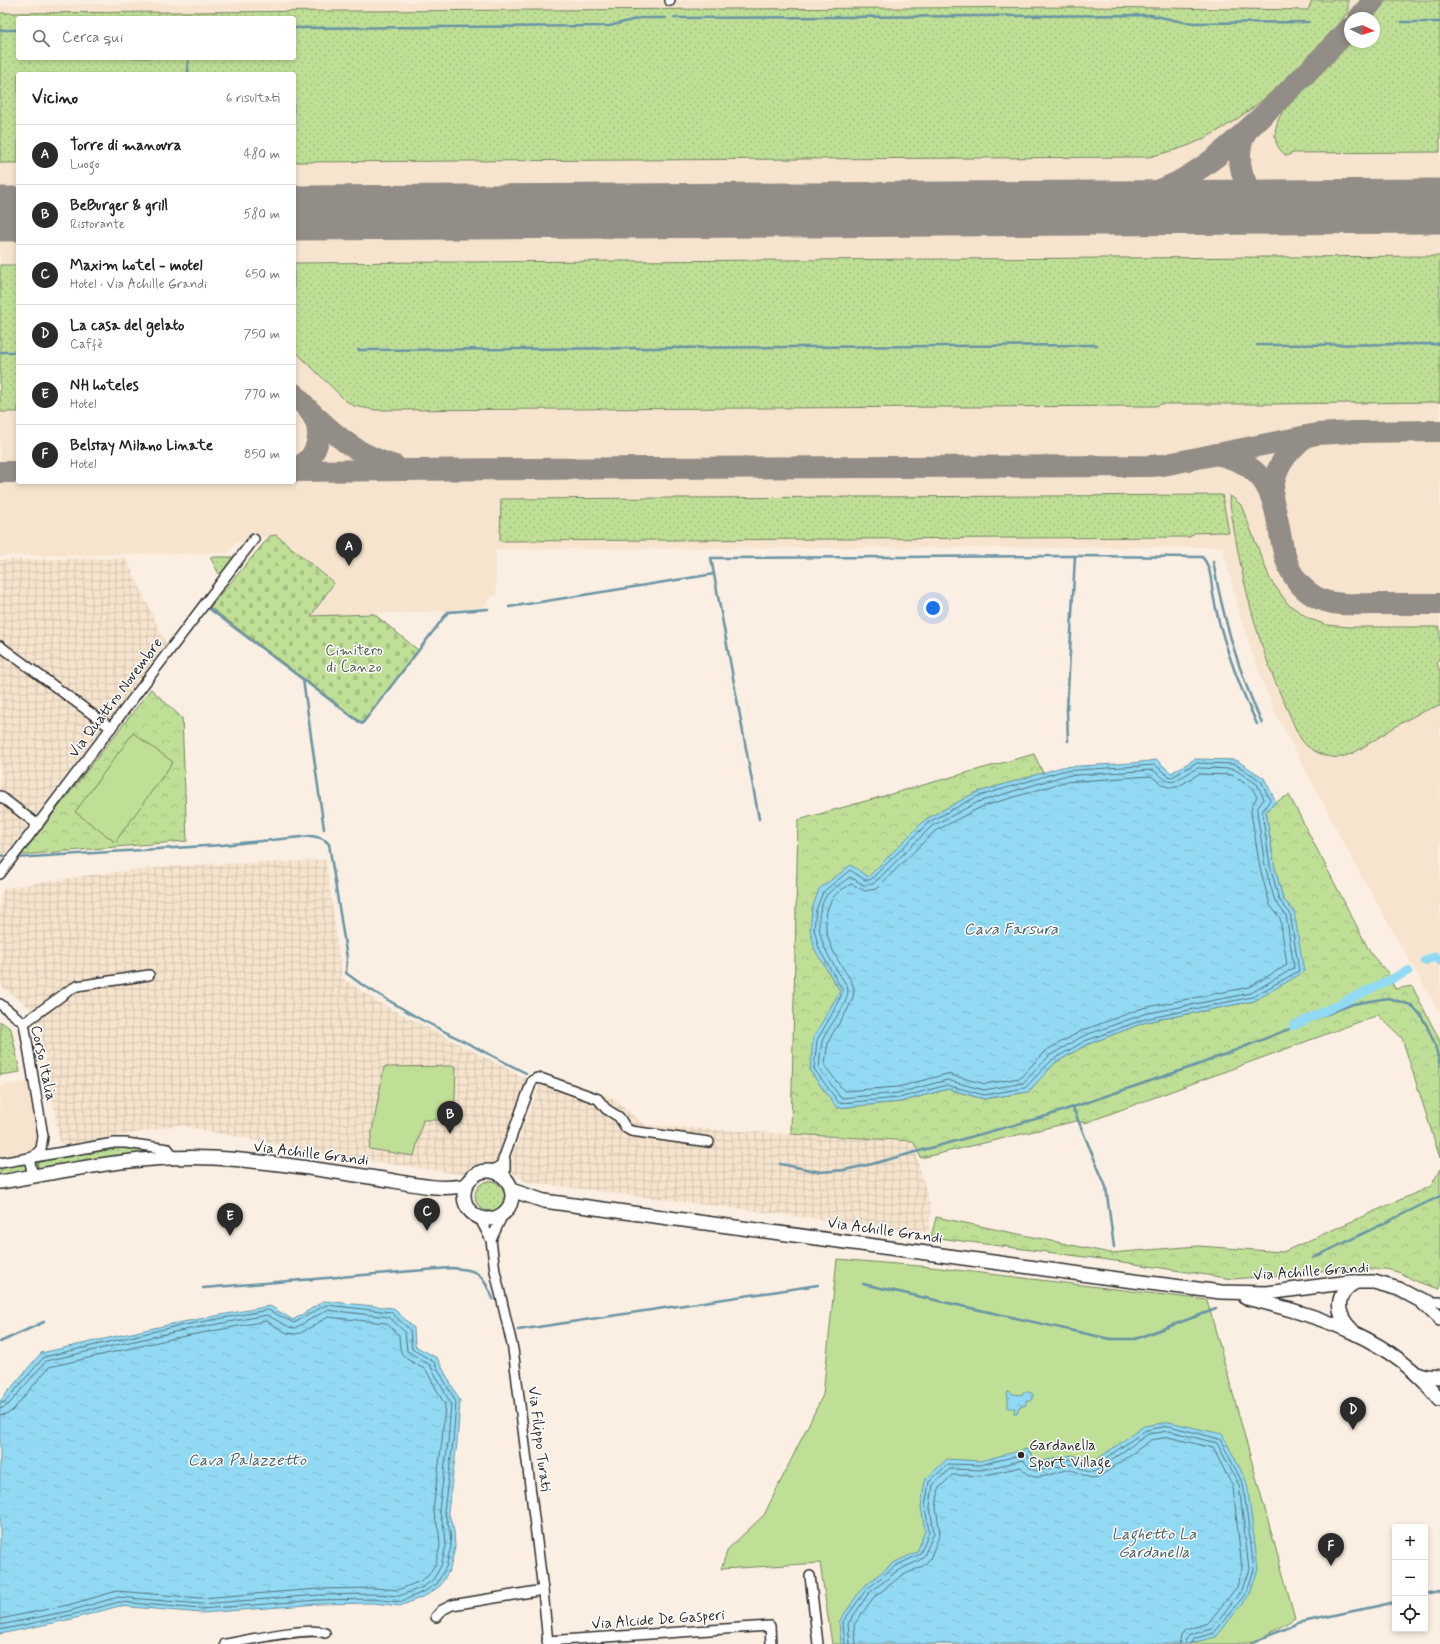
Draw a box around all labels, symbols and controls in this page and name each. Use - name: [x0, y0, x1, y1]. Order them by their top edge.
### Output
- north arrow: [1344, 12, 1380, 48]
- search box: [16, 16, 296, 60]
- icon: search: [30, 27, 52, 49]
- text: Cerca qui: [62, 28, 123, 48]
- text: Vicino: [32, 87, 78, 109]
- text: 6 risultati: [226, 90, 280, 107]
- text: Torre di manovra: [70, 136, 182, 156]
- text: A: [41, 146, 49, 163]
- text: 480 m: [244, 146, 280, 163]
- text: Luogo: [70, 156, 100, 173]
- text: BeBurger & grill: [70, 196, 168, 216]
- text: B: [41, 206, 49, 223]
- text: 580 m: [243, 206, 280, 223]
- text: Ristorante: [70, 216, 125, 233]
- text: Maxim hotel - motel: [70, 256, 203, 276]
- text: C: [40, 266, 50, 283]
- text: 650 m: [245, 266, 280, 283]
- text: Hotel · Via Achille Grandi: [70, 276, 207, 293]
- text: La casa del gelato: [70, 316, 184, 336]
- text: D: [41, 326, 49, 343]
- text: 750 m: [244, 326, 280, 343]
- text: Caffè: [70, 336, 102, 353]
- text: NH hoteles: [70, 376, 139, 396]
- text: E: [41, 386, 49, 403]
- text: 770 m: [244, 386, 280, 403]
- text: Hotel: [70, 396, 96, 413]
- text: Belstay Milano Linate: [70, 436, 213, 456]
- text: F: [42, 446, 48, 463]
- text: 850 m: [244, 446, 280, 463]
- text: Hotel: [70, 456, 96, 473]
- pin: A: [336, 533, 362, 566]
- your location: [923, 598, 943, 618]
- street label: Via Quattro Novembre: [64, 634, 168, 762]
- park label: Cimitero di Canzo: [325, 641, 383, 678]
- water label: Cava Farsura: [964, 919, 1058, 940]
- street label: Corso Italia: [25, 1023, 61, 1103]
- pin: B: [437, 1101, 463, 1134]
- street label: Via Achille Grandi: [252, 1137, 370, 1171]
- pin: C: [414, 1198, 440, 1231]
- pin: E: [217, 1203, 243, 1236]
- street label: Via Achille Grandi: [826, 1213, 944, 1249]
- street label: Via Achille Grandi: [1252, 1258, 1370, 1286]
- street label: Via Filippo Turati: [523, 1385, 555, 1493]
- pin: D: [1340, 1397, 1366, 1430]
- place label: Gardanella Sport Village: [1029, 1436, 1111, 1474]
- water label: Cava Palazzetto: [188, 1450, 307, 1471]
- marker: Gardanella Sport Village: [1016, 1450, 1026, 1460]
- water label: Laghetto La Gardanella: [1112, 1524, 1197, 1563]
- map controls: [1392, 1524, 1428, 1632]
- button: +: [1392, 1524, 1428, 1560]
- pin: F: [1318, 1533, 1344, 1566]
- button: −: [1392, 1560, 1428, 1596]
- button: locate: [1392, 1596, 1428, 1632]
- street label: Via Alcide De Gasperi: [591, 1605, 725, 1635]

